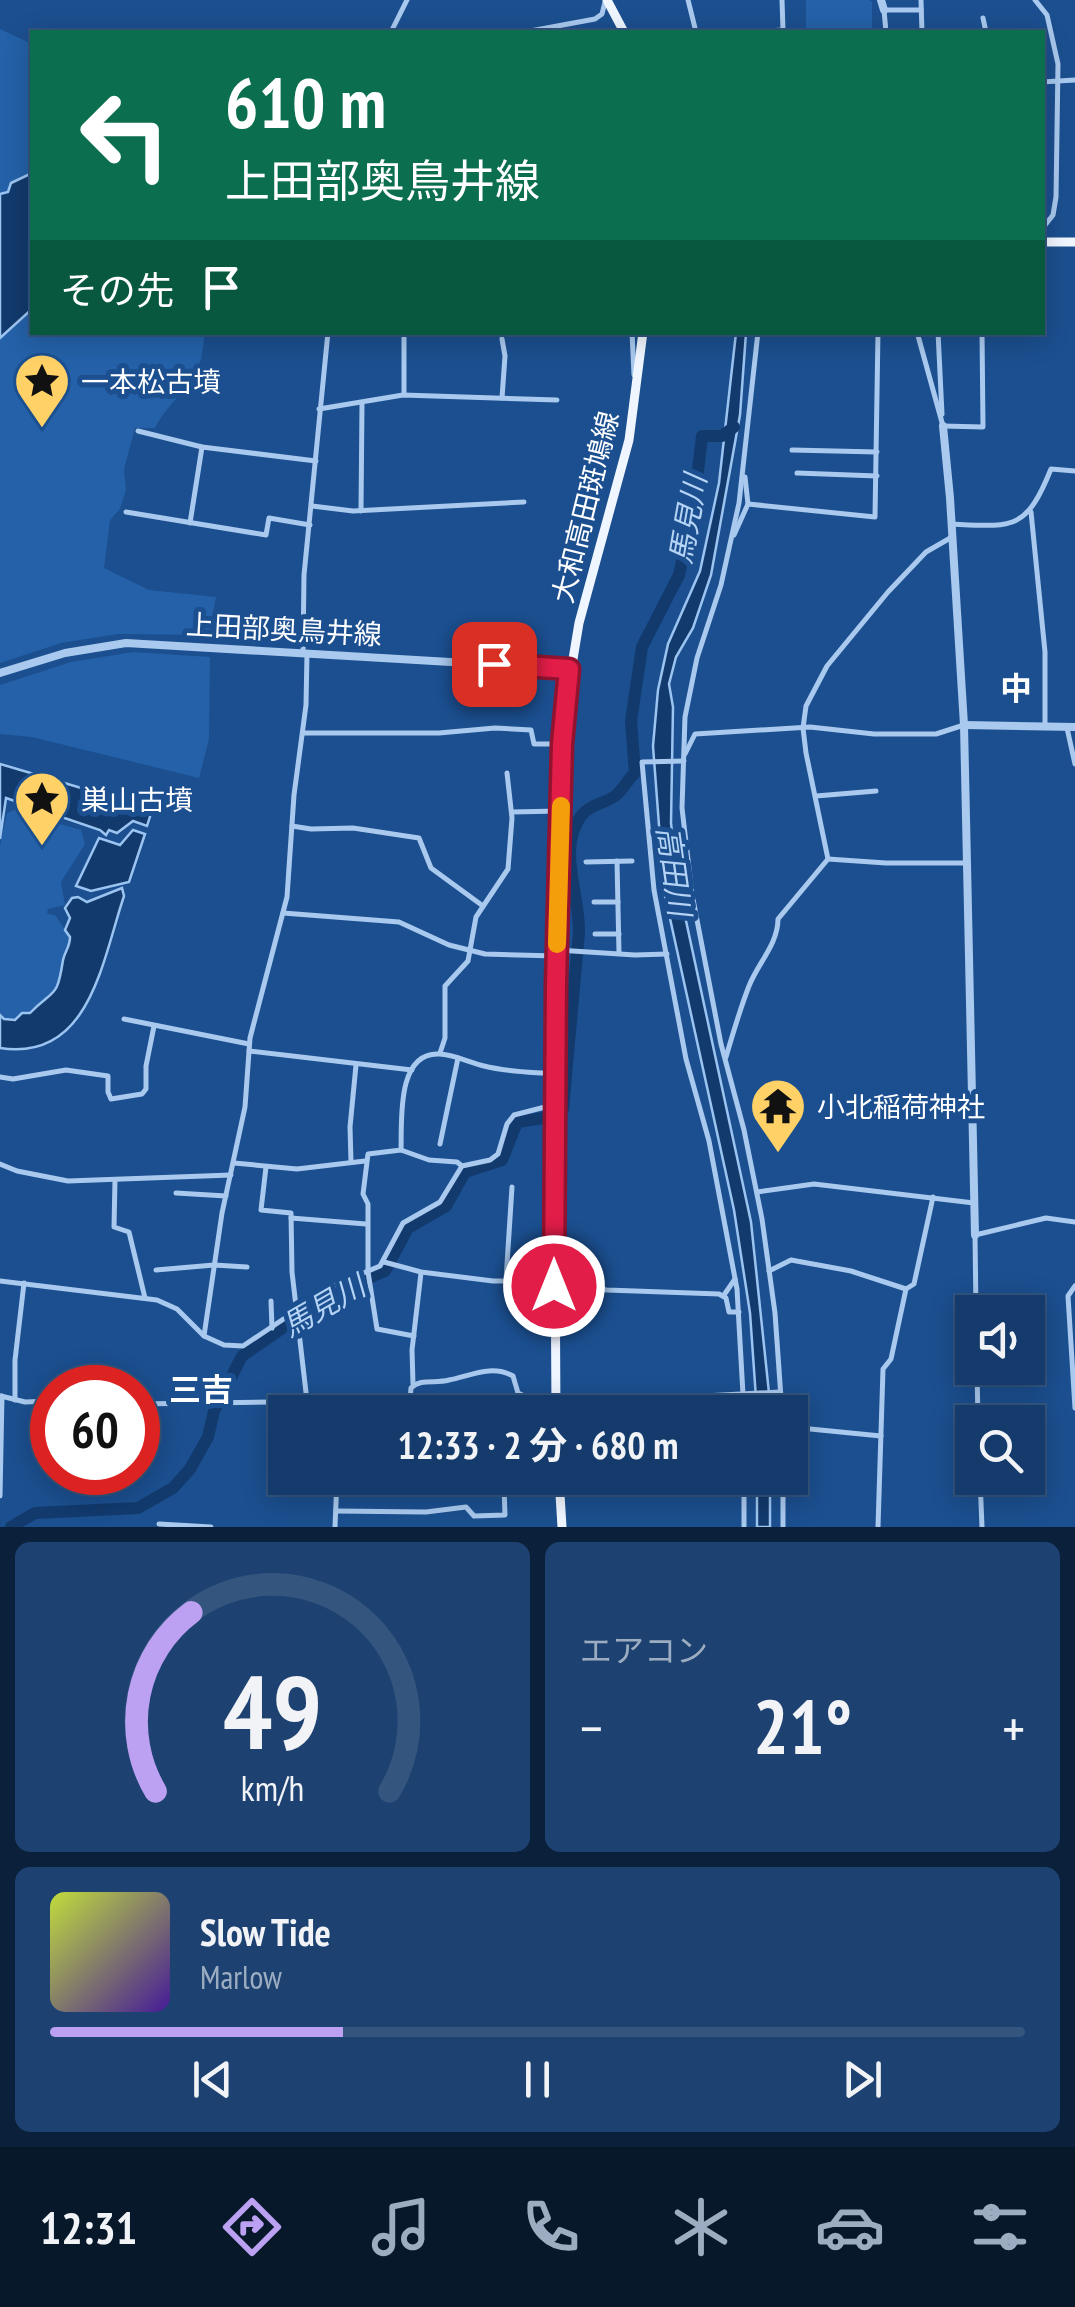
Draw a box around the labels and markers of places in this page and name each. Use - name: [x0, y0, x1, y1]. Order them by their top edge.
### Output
- place icon: 一本松古墳: [12, 351, 72, 430]
- place label: 一本松古墳: [81, 363, 221, 400]
- pin: [452, 622, 537, 707]
- place icon: 巣山古墳: [12, 769, 72, 848]
- place label: 巣山古墳: [81, 781, 193, 818]
- temple icon: 小北稲荷神社: [748, 1076, 808, 1155]
- place label: 小北稲荷神社: [817, 1088, 985, 1125]

